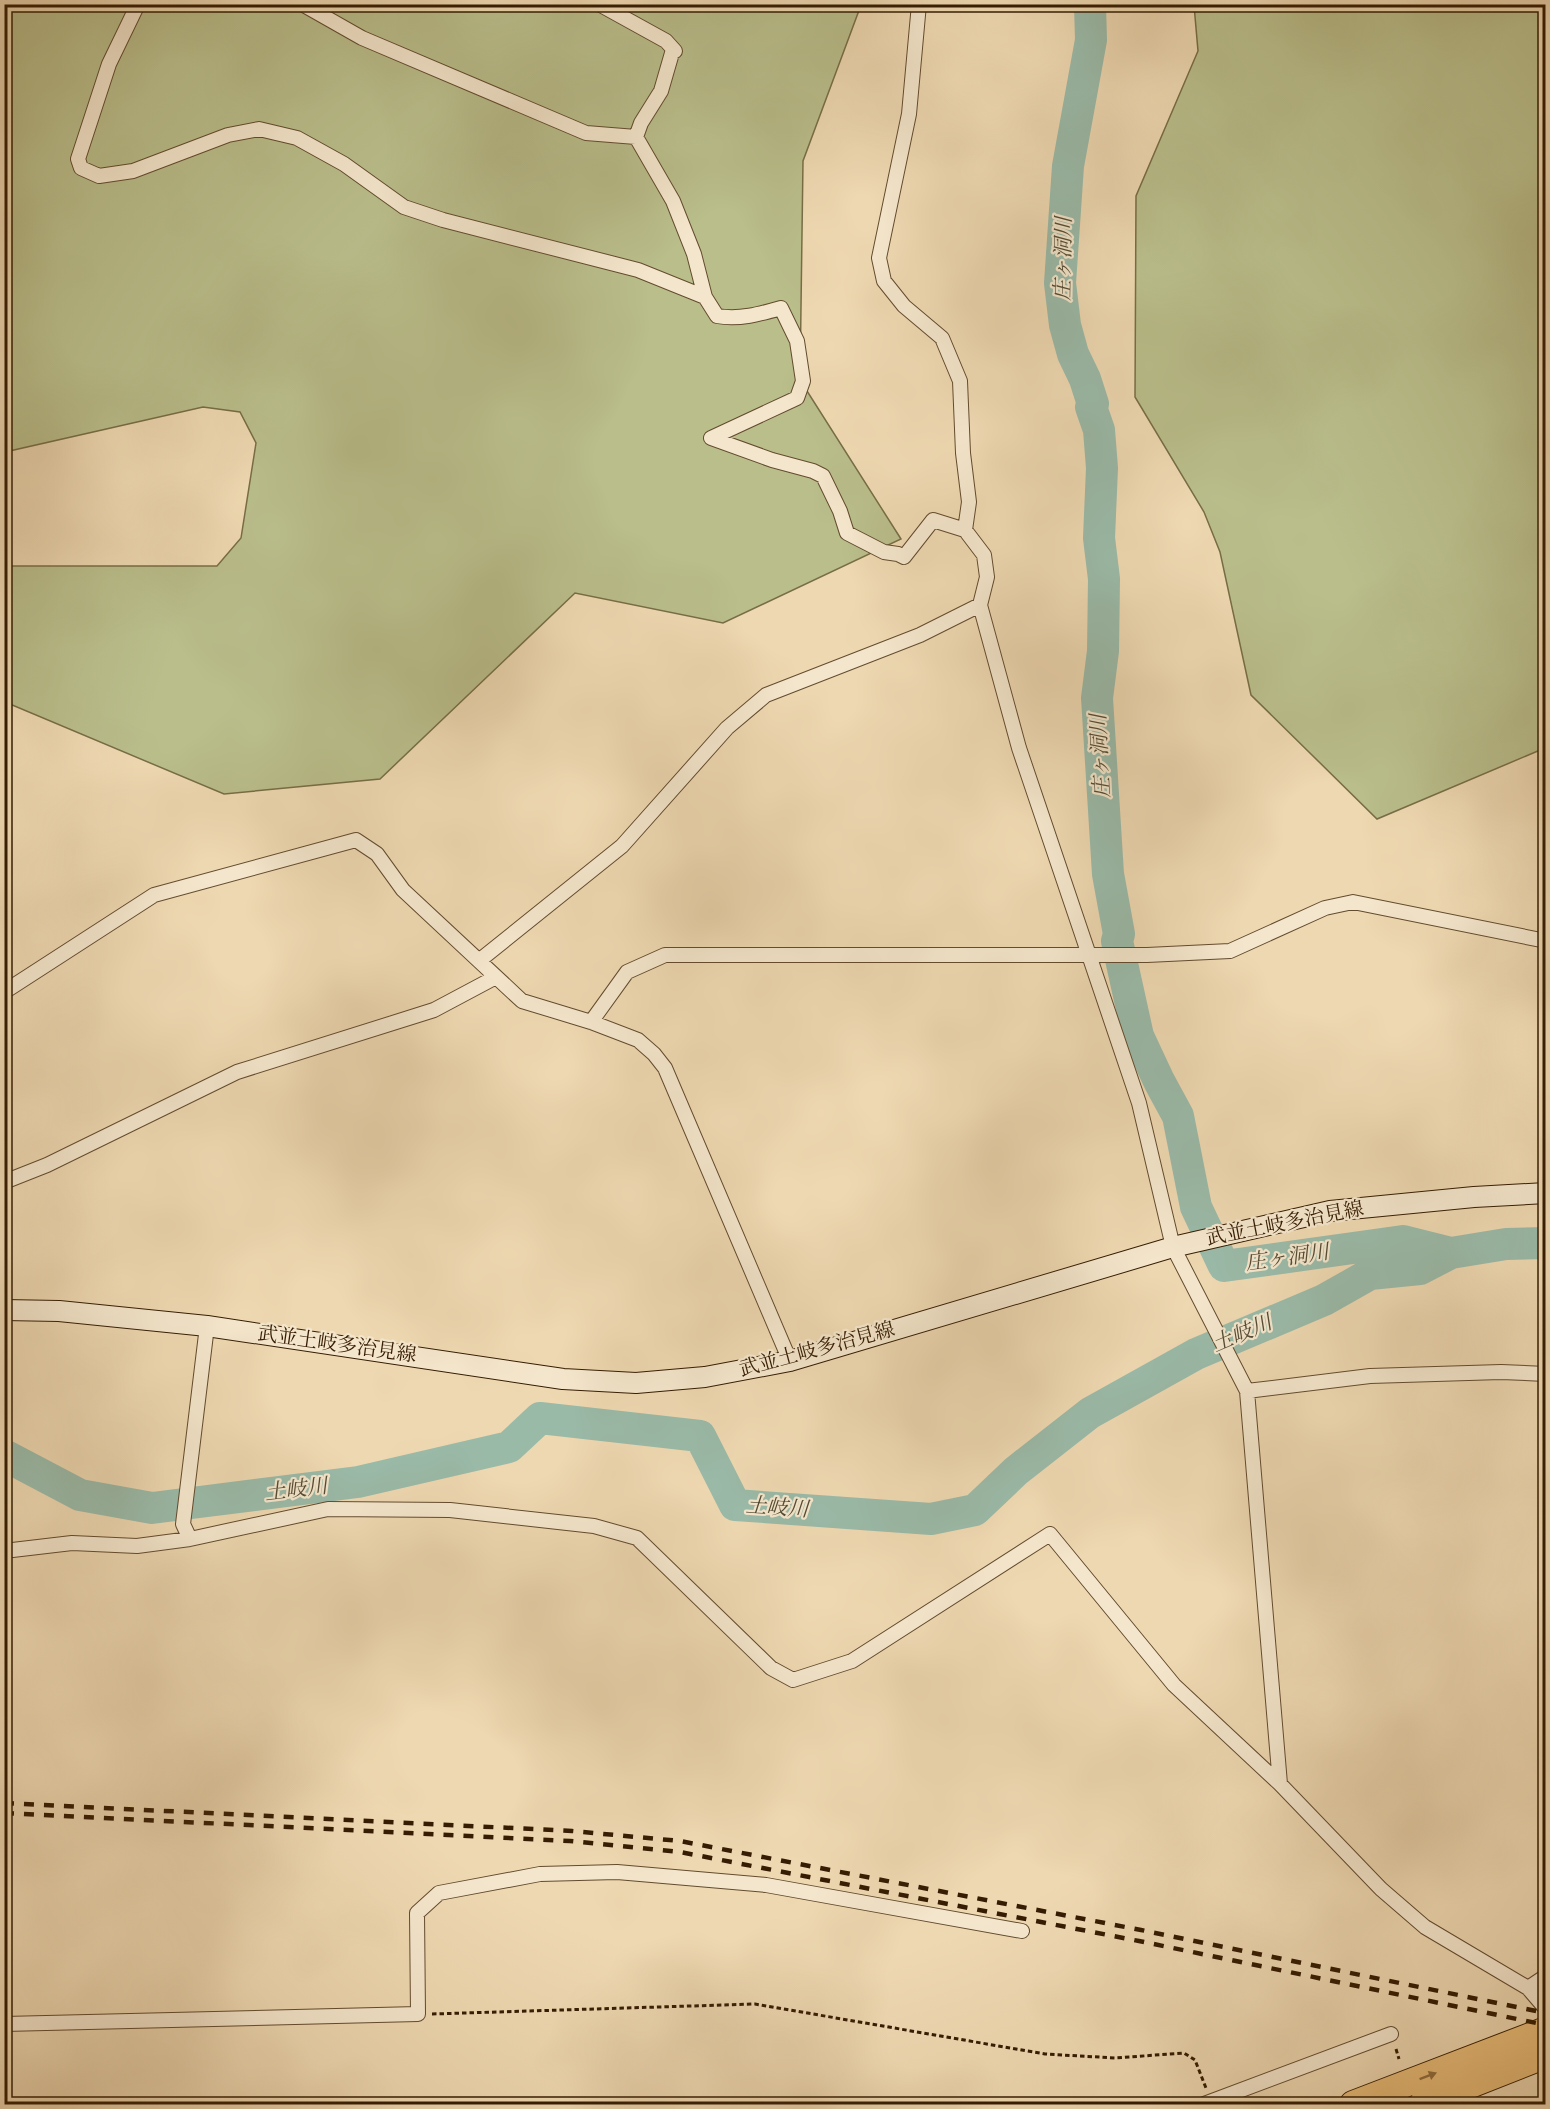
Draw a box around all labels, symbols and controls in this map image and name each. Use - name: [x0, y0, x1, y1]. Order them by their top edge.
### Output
- water label: 庄ヶ洞川: [1050, 215, 1078, 301]
- water label: 庄ヶ洞川: [1086, 711, 1116, 799]
- street label: 武並土岐多治見線: [1204, 1196, 1366, 1252]
- water label: 庄ヶ洞川: [1244, 1239, 1332, 1277]
- water label: 土岐川: [1208, 1309, 1278, 1358]
- street label: 武並土岐多治見線: [736, 1317, 898, 1383]
- street label: 武並土岐多治見線: [256, 1321, 418, 1369]
- water label: 土岐川: [263, 1473, 331, 1507]
- water label: 土岐川: [745, 1493, 811, 1523]
- one-way arrow: [1419, 2071, 1437, 2081]

